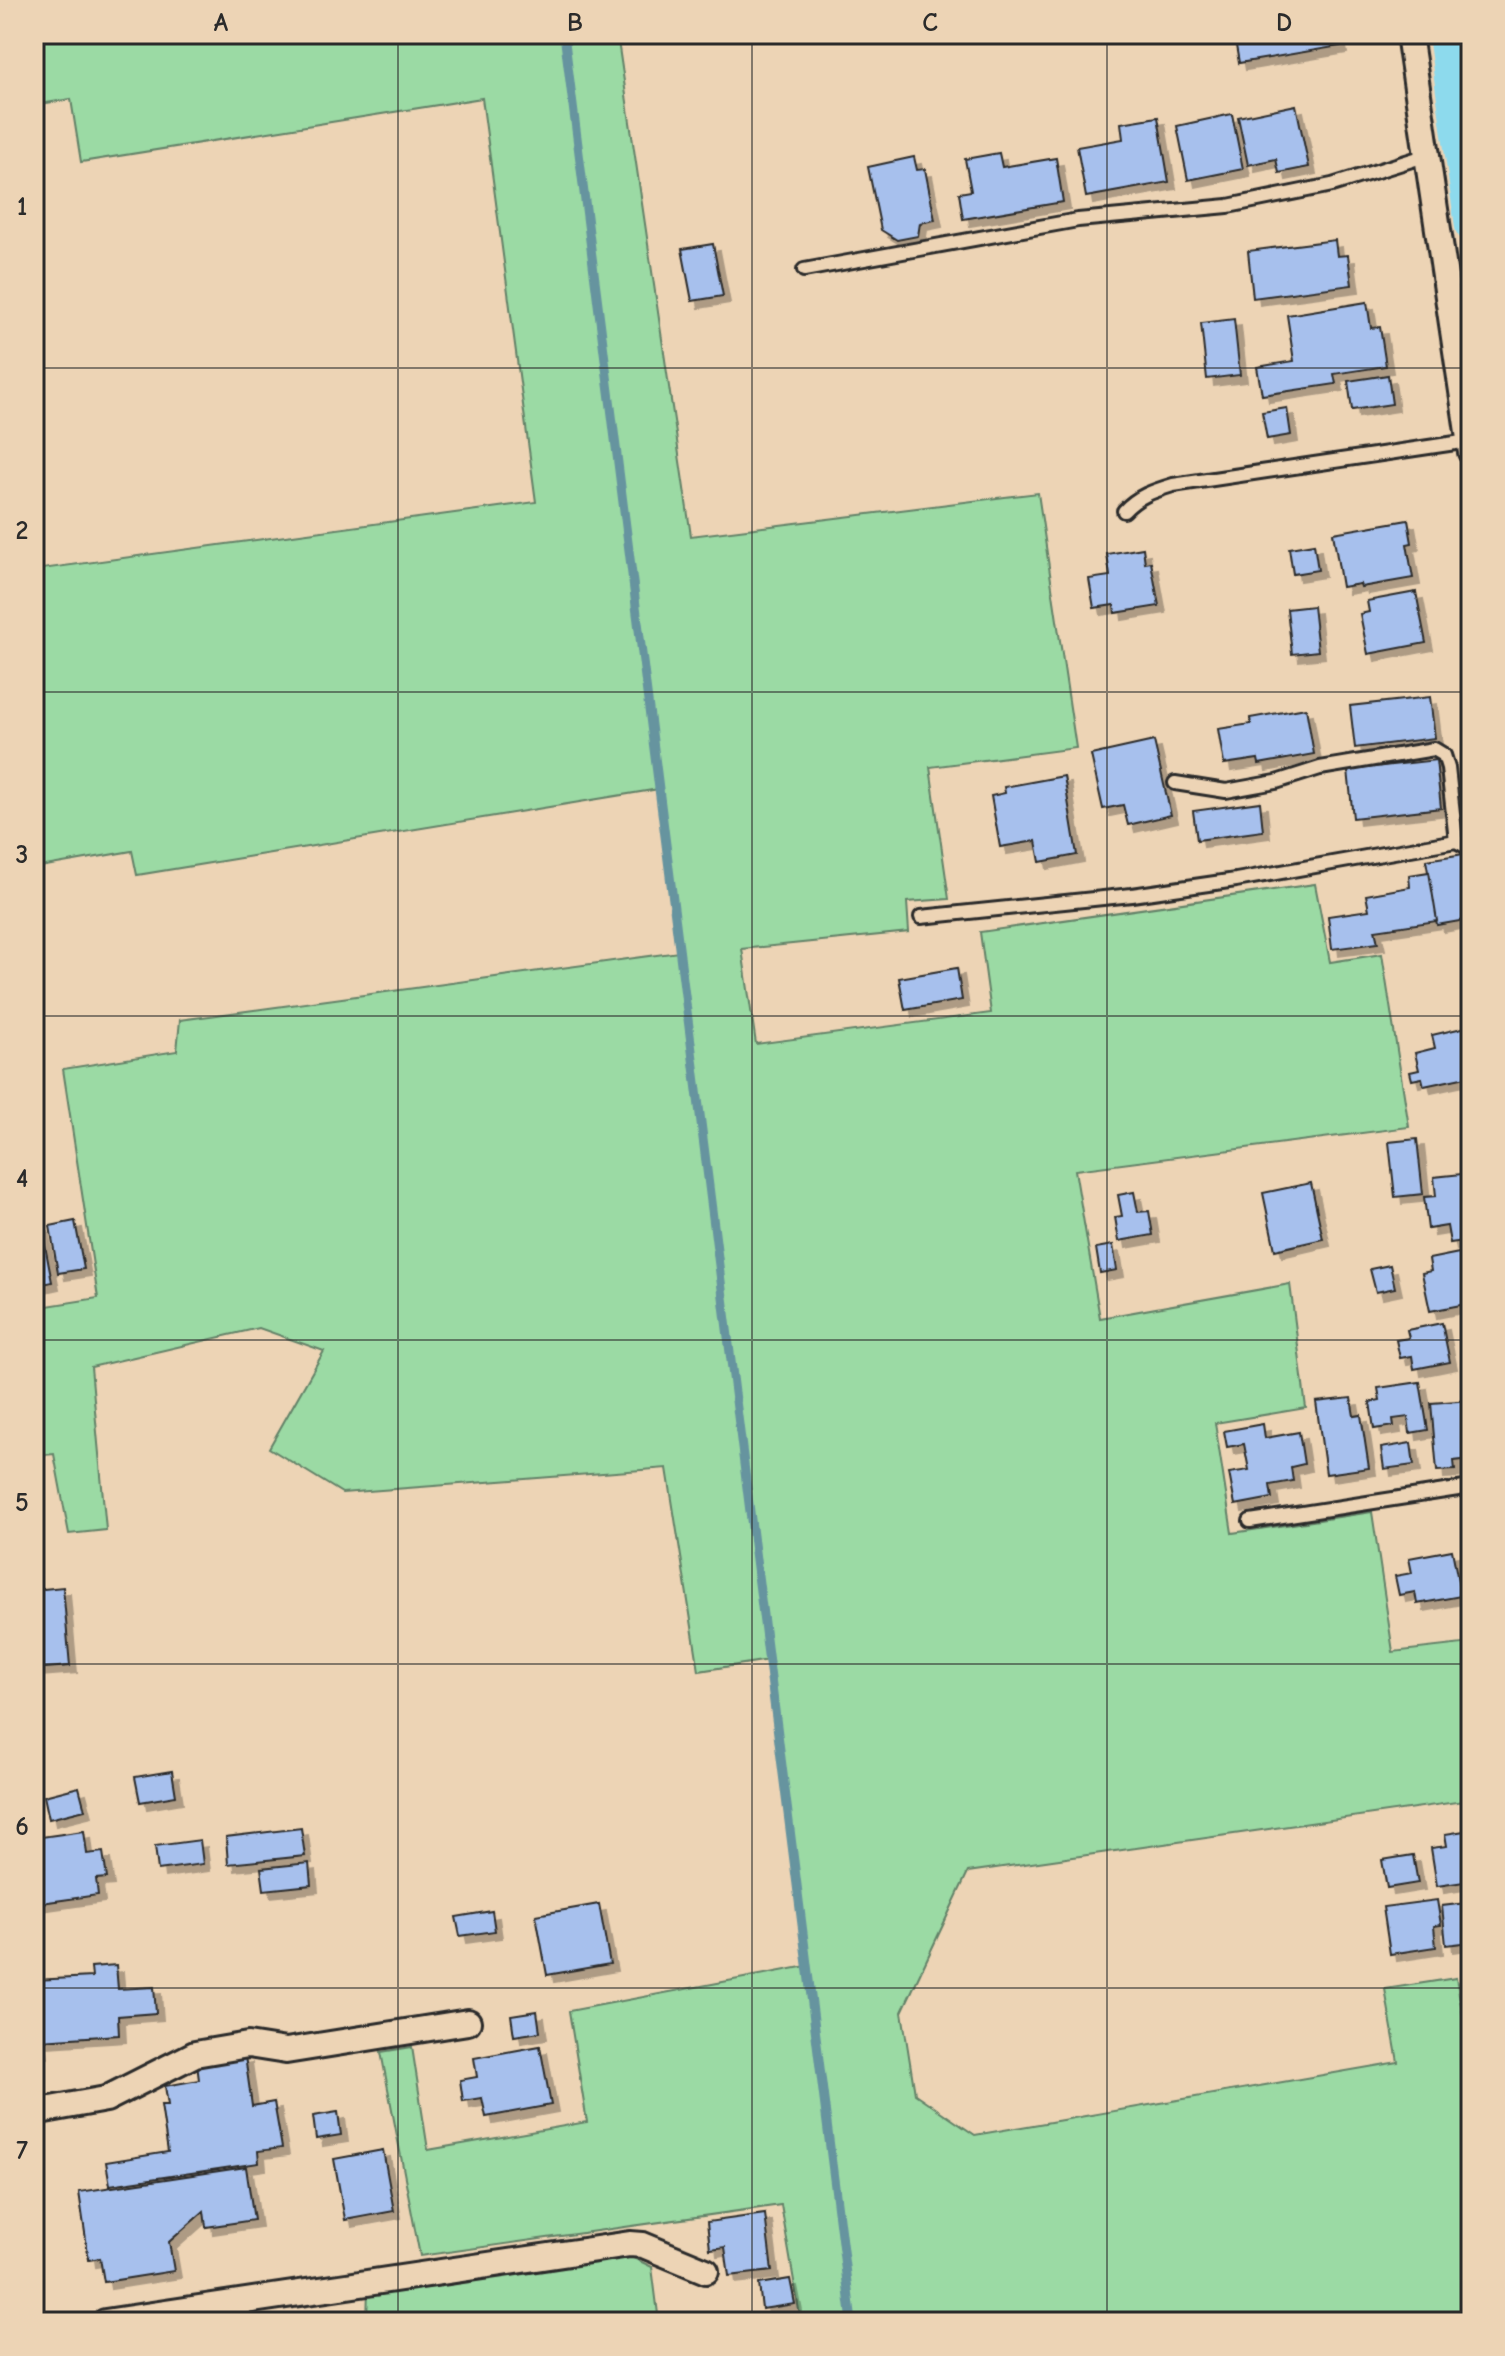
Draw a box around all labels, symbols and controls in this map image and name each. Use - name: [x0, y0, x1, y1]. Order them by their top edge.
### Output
- text: A: [214, 8, 229, 38]
- text: B: [567, 8, 583, 38]
- text: C: [922, 8, 938, 38]
- text: D: [1276, 8, 1292, 38]
- text: 1: [17, 192, 27, 222]
- text: 2: [16, 516, 28, 546]
- text: 3: [16, 840, 28, 870]
- text: 4: [16, 1164, 28, 1194]
- text: 5: [15, 1488, 29, 1518]
- text: 6: [15, 1812, 29, 1842]
- text: 7: [16, 2136, 28, 2166]

